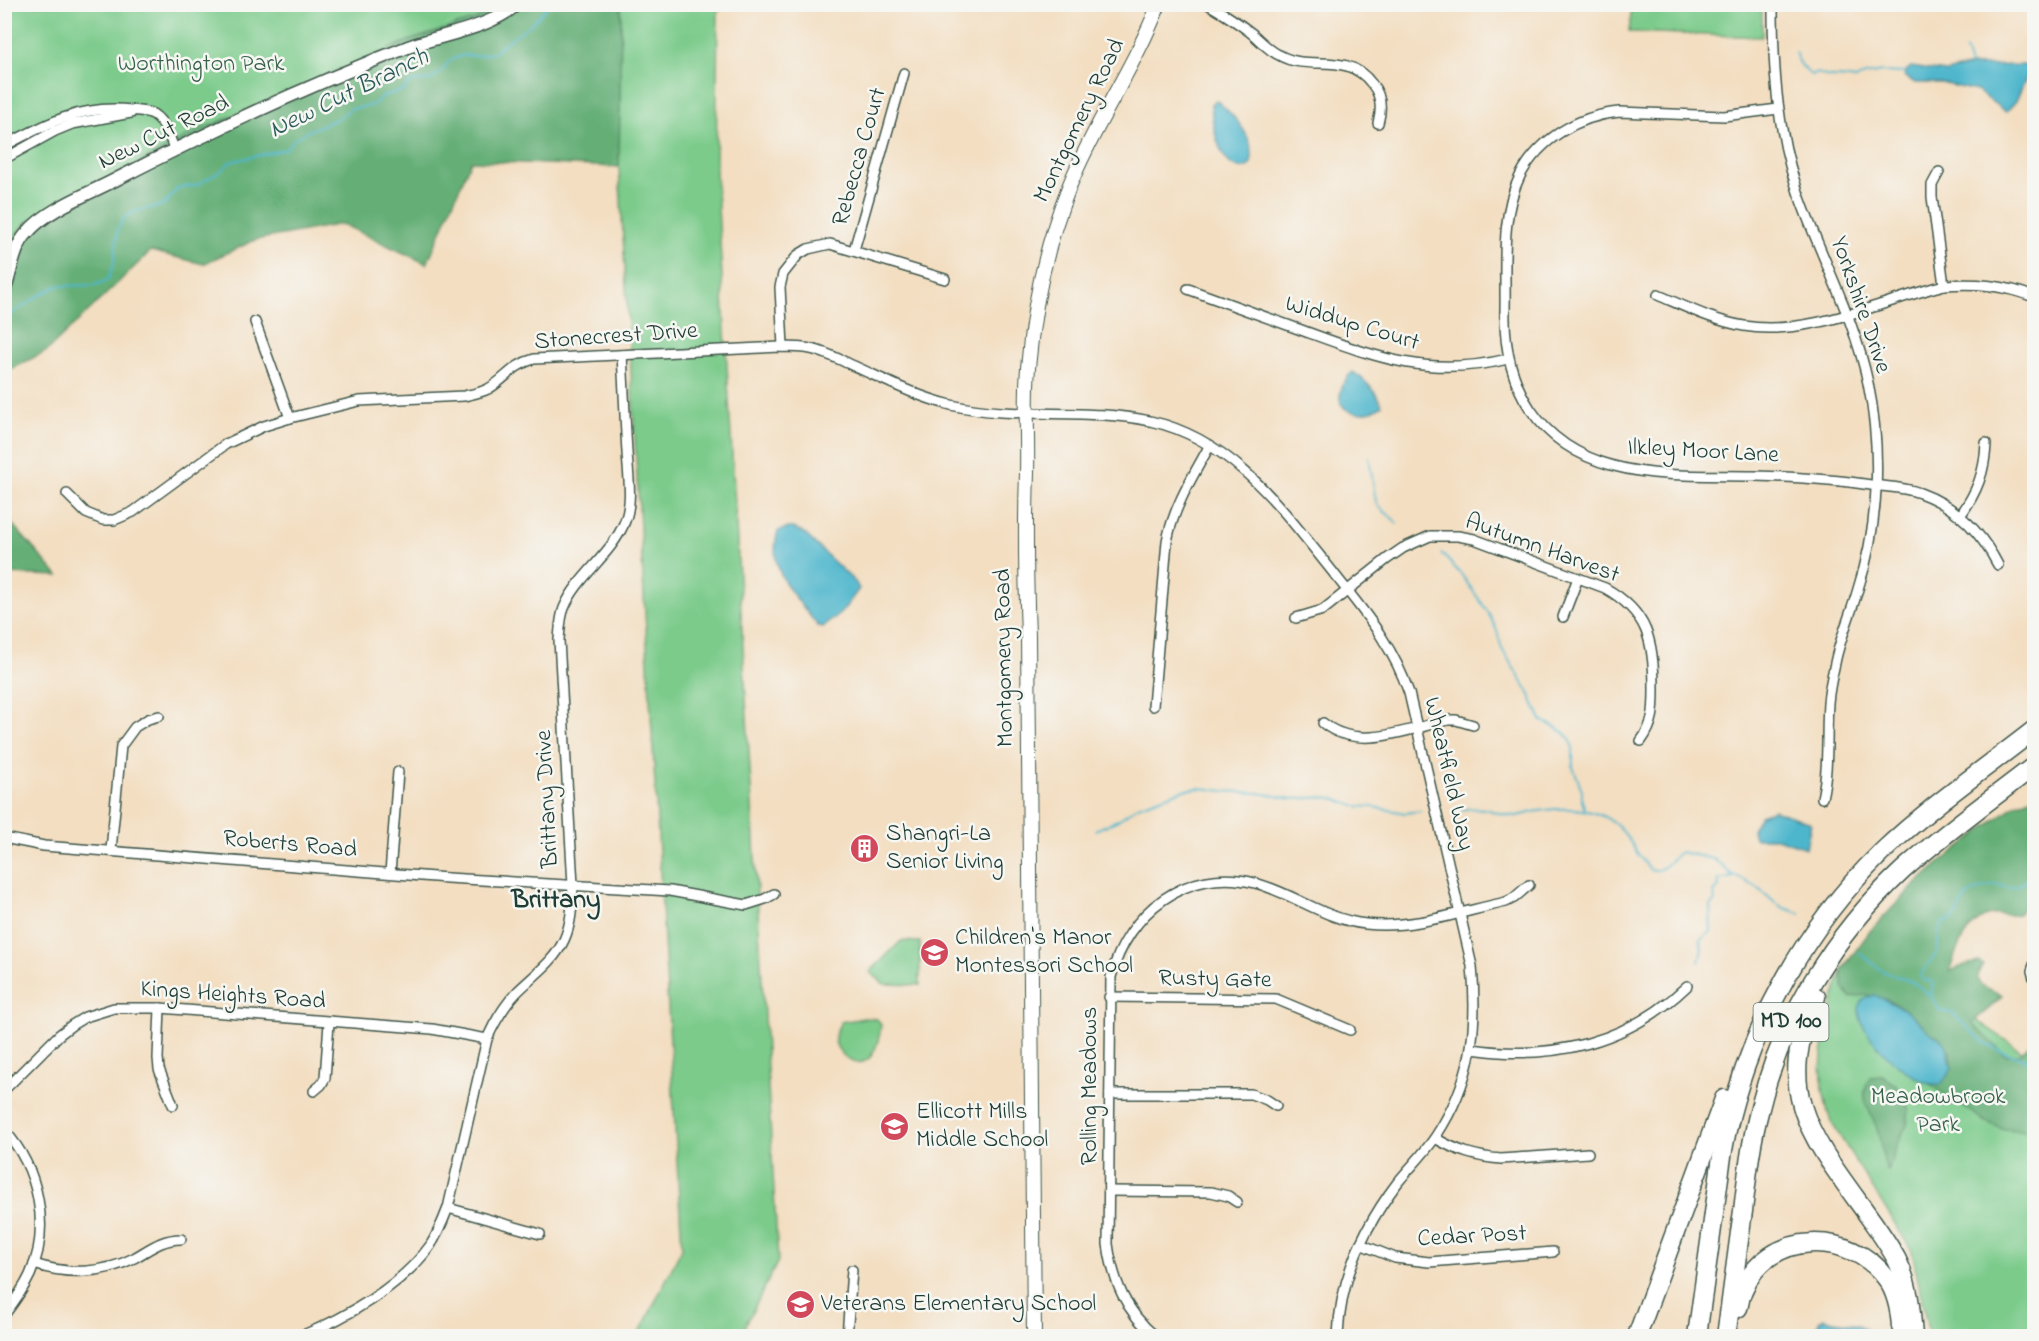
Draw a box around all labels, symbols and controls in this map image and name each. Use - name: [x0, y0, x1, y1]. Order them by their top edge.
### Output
- street label: Montgomery Road: [1025, 33, 1136, 209]
- water label: New Cut Branch: [263, 39, 436, 149]
- park label: Worthington Park: [118, 47, 285, 82]
- street label: Rebecca Court: [824, 84, 896, 230]
- street label: New Cut Road: [93, 86, 236, 180]
- street label: Yorkshire Drive: [1820, 232, 1900, 379]
- street label: Widdup Court: [1281, 287, 1423, 361]
- street label: Stonecrest Drive: [533, 314, 699, 360]
- street label: Ilkley Moor Lane: [1626, 431, 1780, 474]
- street label: Autumn Harvest: [1460, 505, 1624, 593]
- street label: Montgomery Road: [986, 568, 1025, 748]
- street label: Wheatfield Way: [1412, 694, 1483, 854]
- street label: Brittany Drive: [527, 729, 570, 870]
- place label: Shangri-La Senior Living: [886, 817, 1004, 880]
- street label: Roberts Road: [222, 822, 359, 868]
- building icon: Shangri-La Senior Living: [849, 832, 881, 864]
- district label: Brittany: [510, 882, 601, 920]
- place label: Children's Manor Montessori School: [955, 921, 1133, 984]
- school or university icon: Children's Manor Montessori School: [918, 936, 950, 968]
- street label: Rusty Gate: [1158, 962, 1272, 999]
- street label: Kings Heights Road: [139, 972, 327, 1020]
- road number: MD 100: [1754, 1003, 1828, 1041]
- street label: Rolling Meadows: [1073, 1007, 1108, 1165]
- park label: Meadowbrook Park: [1871, 1080, 2006, 1143]
- place label: Ellicott Mills Middle School: [916, 1095, 1048, 1158]
- school or university icon: Ellicott Mills Middle School: [879, 1110, 911, 1142]
- street label: Cedar Post: [1417, 1217, 1527, 1257]
- place label: Veterans Elementary School: [820, 1287, 1096, 1323]
- school or university icon: Veterans Elementary School: [784, 1288, 816, 1320]

